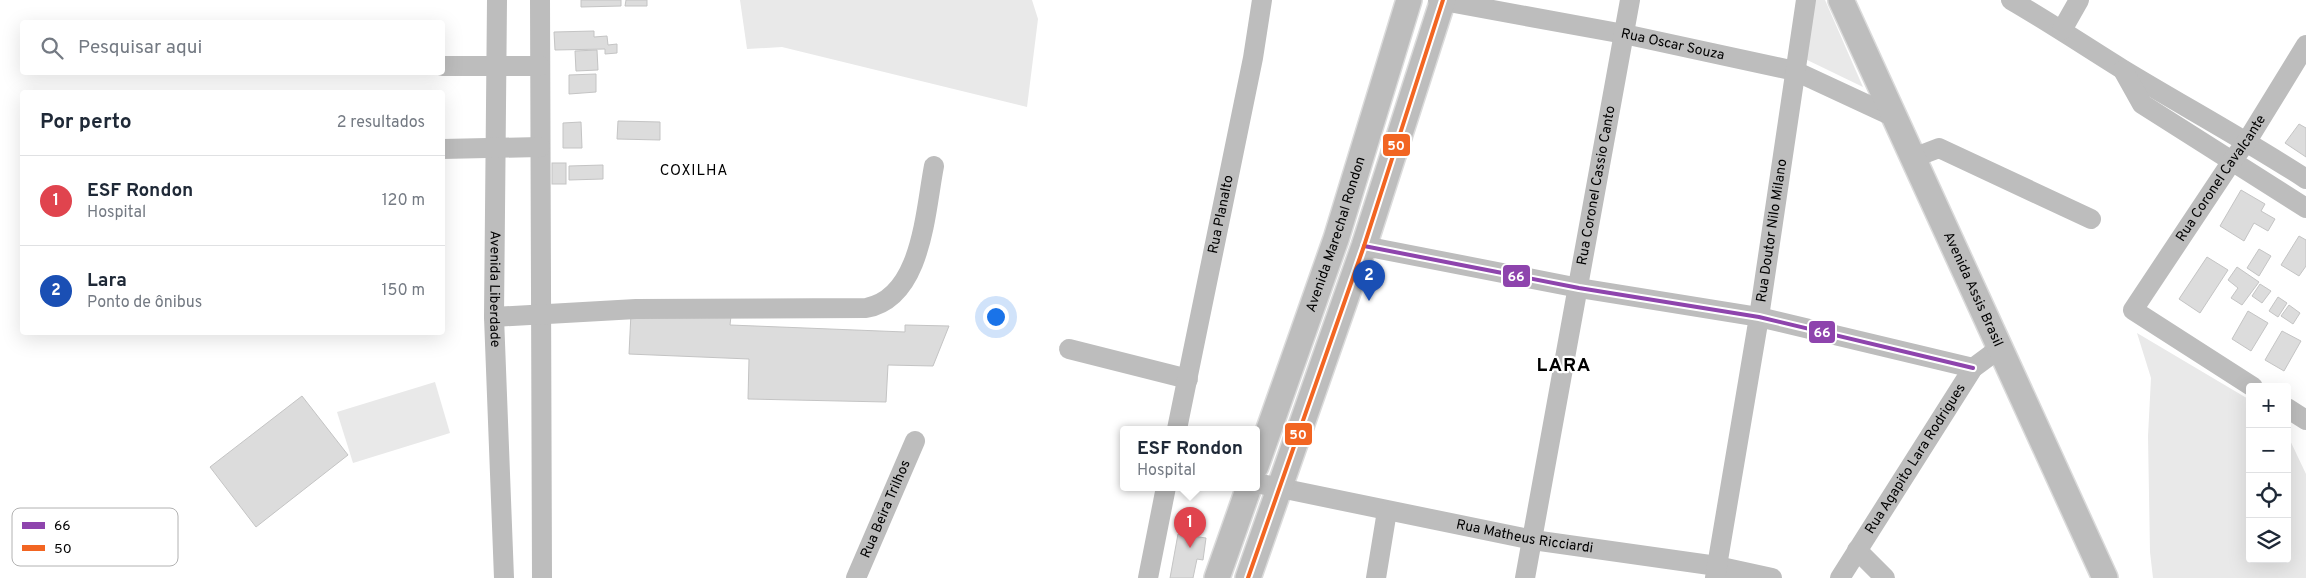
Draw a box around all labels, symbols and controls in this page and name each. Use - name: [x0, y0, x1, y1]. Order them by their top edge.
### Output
- search box: [20, 20, 445, 75]
- street label: Rua Oscar Souza: [1619, 25, 1726, 64]
- icon: search: [38, 34, 66, 62]
- text: Pesquisar aqui: [78, 36, 202, 60]
- street label: Rua Coronel Cassio Canto: [1574, 104, 1619, 266]
- text: Por perto: [40, 109, 132, 136]
- street label: Rua Coronel Cavalcante: [2172, 112, 2270, 245]
- text: 2 resultados: [337, 113, 425, 133]
- line badge: 50: [1382, 133, 1411, 157]
- text: 50: [1387, 138, 1405, 155]
- street label: Avenida Marechal Rondon: [1302, 155, 1369, 314]
- street label: Rua Doutor Nilo Milano: [1753, 158, 1791, 303]
- district label: COXILHA: [660, 162, 728, 181]
- street label: Rua Planalto: [1205, 173, 1237, 255]
- text: ESF Rondon: [87, 179, 193, 203]
- text: 1: [53, 191, 59, 211]
- text: 120 m: [382, 191, 425, 211]
- text: Hospital: [87, 203, 146, 223]
- street label: Avenida Assis Brasil: [1939, 229, 2007, 349]
- street label: Avenida Liberdade: [485, 231, 504, 348]
- pin: 2: [1353, 260, 1385, 301]
- line badge: 66: [1502, 264, 1531, 288]
- text: Lara: [87, 269, 127, 293]
- text: 66: [1507, 269, 1525, 286]
- text: 2: [51, 281, 61, 301]
- text: 150 m: [382, 281, 425, 301]
- text: Ponto de ônibus: [87, 293, 202, 313]
- your location: [983, 304, 1009, 330]
- line badge: 66: [1808, 320, 1836, 344]
- text: 66: [1813, 325, 1831, 342]
- district label: LARA: [1537, 354, 1592, 378]
- street label: Rua Agapito Lara Rodrigues: [1862, 381, 1969, 537]
- map controls: [2246, 383, 2291, 563]
- button: +: [2246, 383, 2291, 428]
- line badge: 50: [1284, 422, 1313, 446]
- popup: [1120, 426, 1260, 491]
- text: 50: [1289, 427, 1307, 444]
- button: −: [2246, 428, 2291, 473]
- text: ESF Rondon: [1137, 437, 1243, 461]
- street label: Rua Beira Trilhos: [857, 457, 914, 561]
- text: Hospital: [1137, 461, 1196, 481]
- button: locate: [2246, 473, 2291, 518]
- pin: 1: [1174, 507, 1206, 548]
- legend: [12, 508, 178, 566]
- street label: Rua Matheus Ricciardi: [1455, 516, 1594, 557]
- text: 66: [54, 518, 71, 535]
- button: layers: [2246, 518, 2291, 563]
- text: 50: [54, 541, 72, 558]

